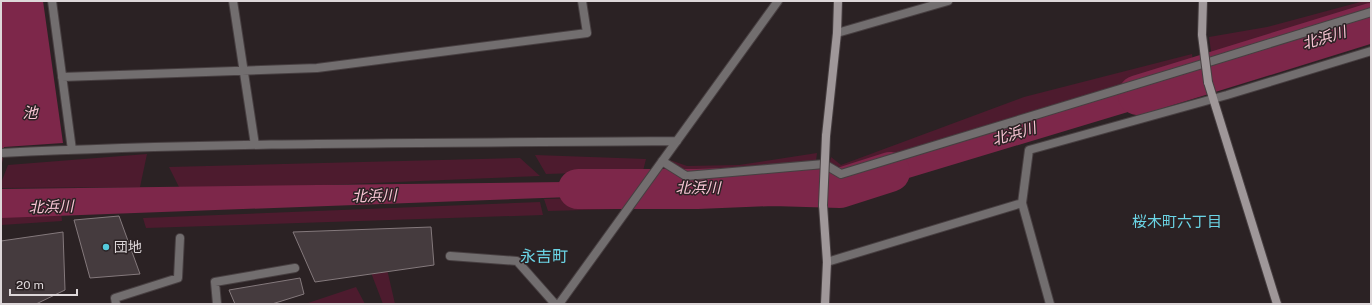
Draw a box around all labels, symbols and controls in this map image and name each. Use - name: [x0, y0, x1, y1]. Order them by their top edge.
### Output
- water label: 北浜川: [1300, 22, 1350, 52]
- water label: 池: [22, 104, 39, 121]
- water label: 北浜川: [990, 118, 1040, 148]
- water label: 北浜川: [675, 179, 722, 196]
- water label: 北浜川: [351, 186, 399, 205]
- water label: 北浜川: [28, 197, 76, 216]
- district label: 桜木町六丁目: [1132, 213, 1222, 230]
- place label: 団地: [114, 239, 142, 255]
- marker: 団地: [101, 242, 111, 252]
- district label: 永吉町: [520, 247, 568, 266]
- scale bar: [10, 271, 77, 297]
- text: 20 m: [16, 278, 44, 292]

